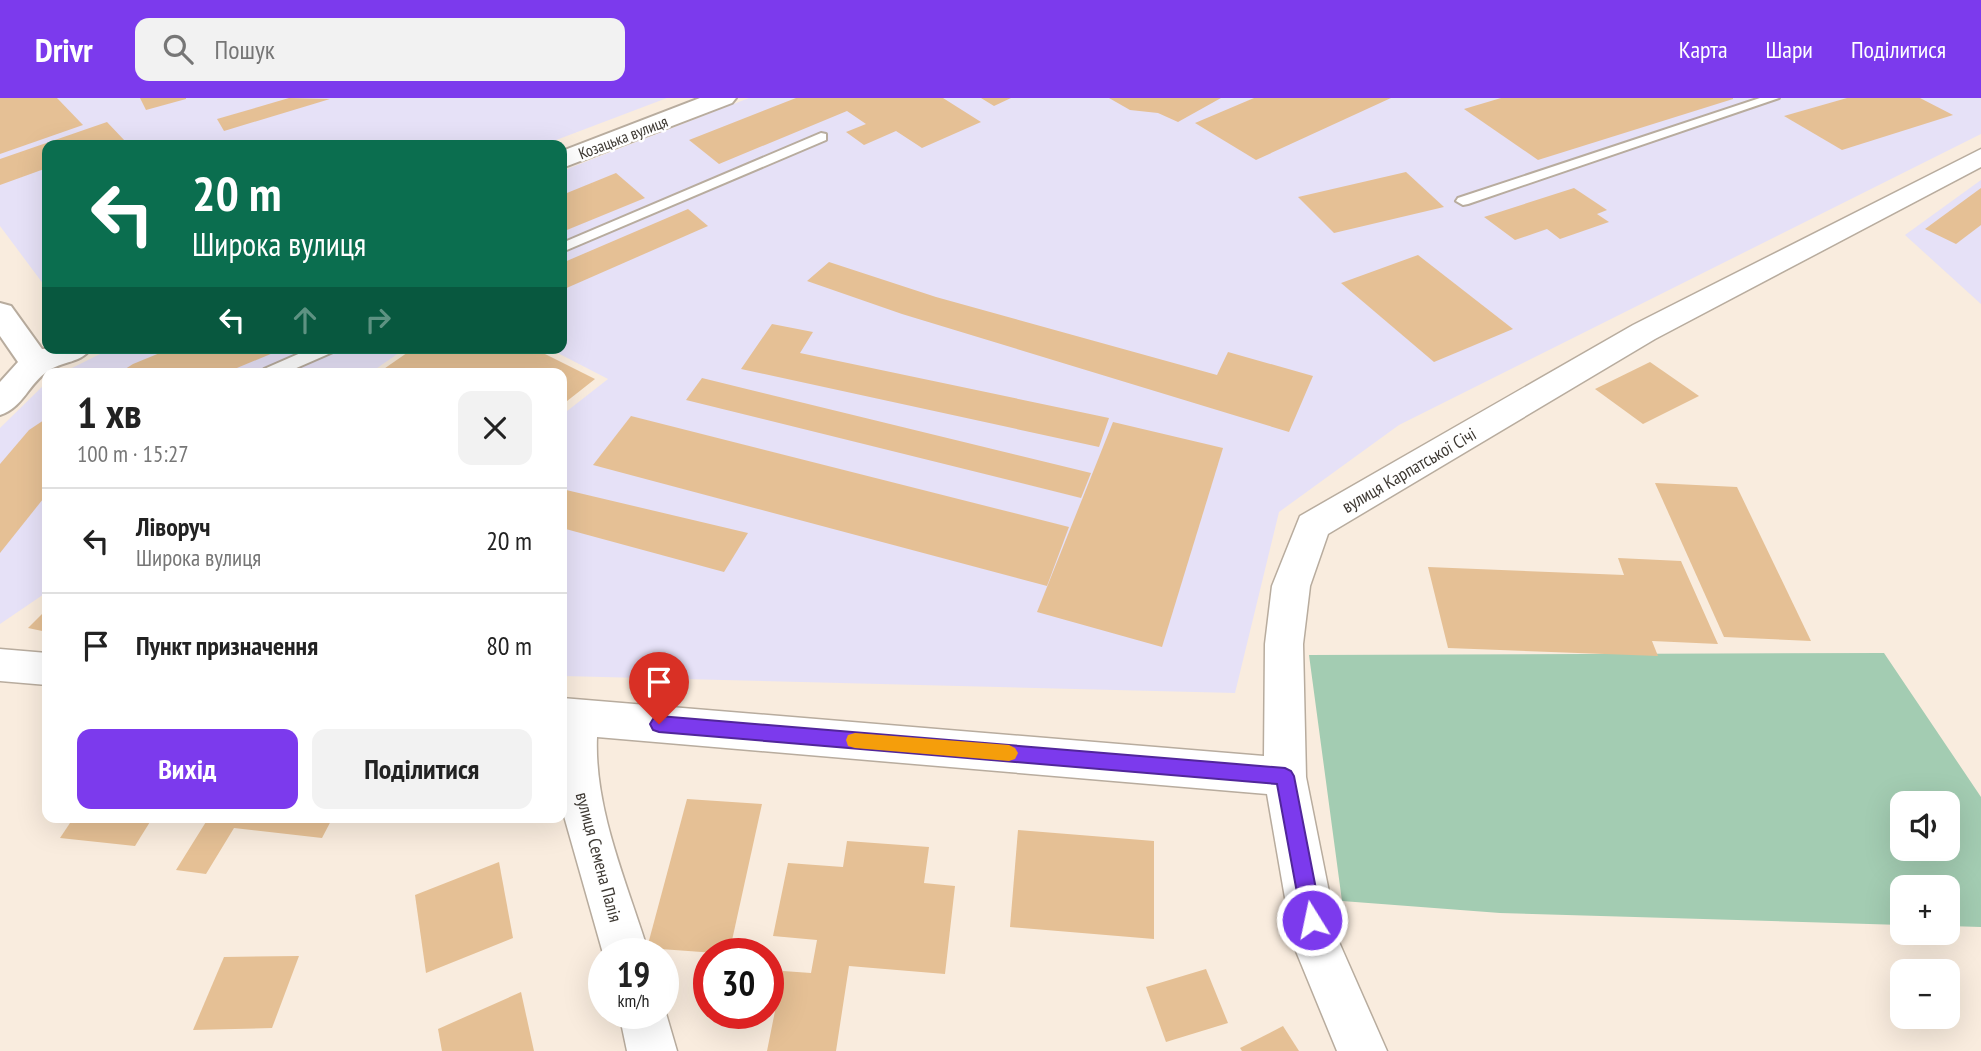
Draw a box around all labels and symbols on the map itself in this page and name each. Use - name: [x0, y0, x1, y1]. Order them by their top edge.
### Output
- street label: Козацька вулиця: [575, 111, 671, 163]
- street label: вулиця Карпатської Січі: [1338, 422, 1480, 518]
- pin: [629, 652, 689, 724]
- street label: вулиця Семена Палія: [571, 790, 627, 924]
- position arrow: [1275, 883, 1349, 957]
- speed limit sign: 30: [693, 938, 784, 1029]

